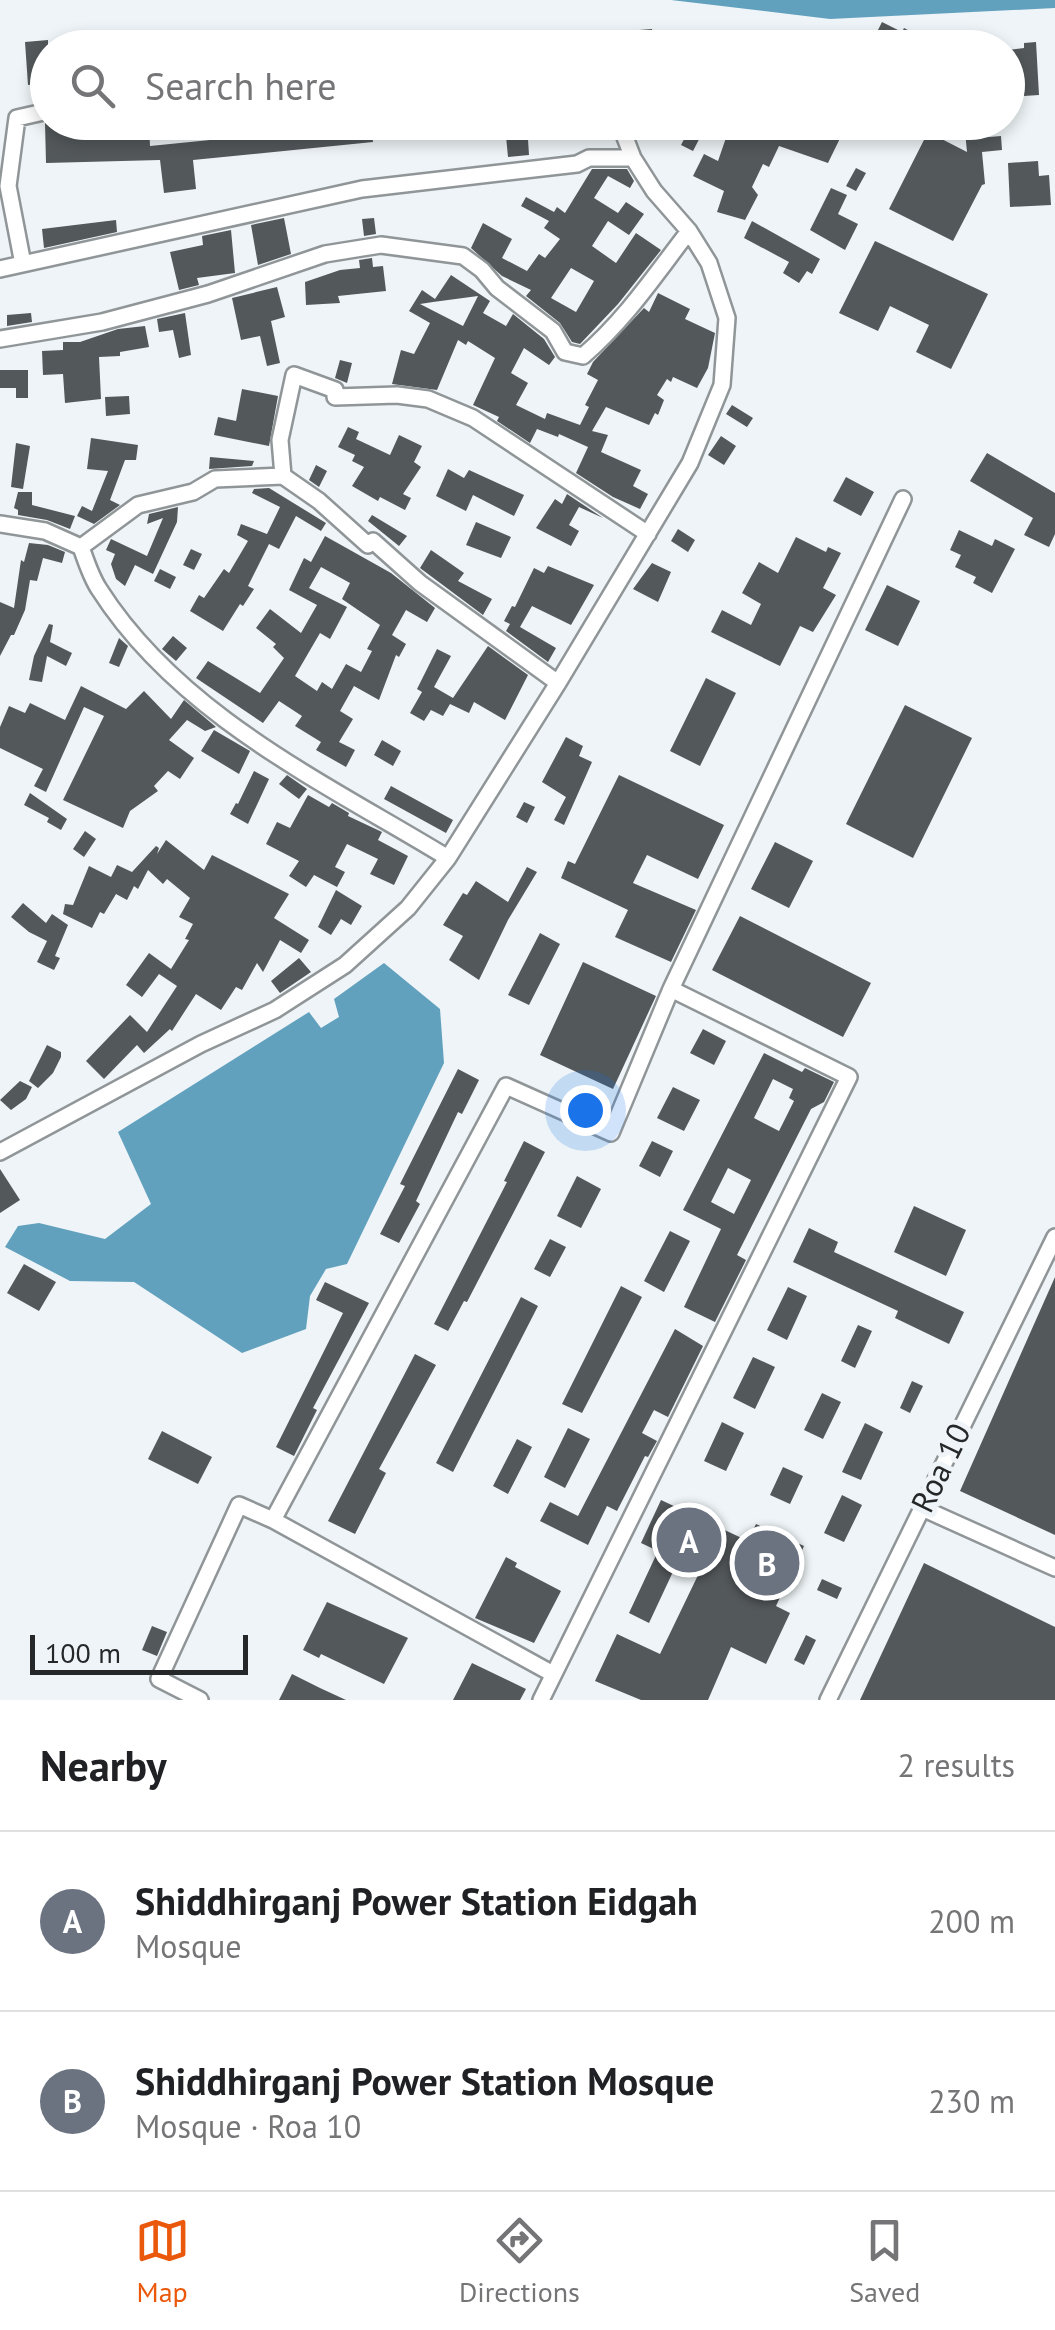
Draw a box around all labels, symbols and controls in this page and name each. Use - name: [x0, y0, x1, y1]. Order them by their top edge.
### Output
- search box: [30, 30, 1025, 140]
- icon: search: [65, 58, 120, 113]
- text: Search here: [145, 61, 337, 110]
- your location: [560, 1085, 611, 1136]
- street label: Roa 10: [901, 1416, 980, 1519]
- pin: A: [656, 1502, 722, 1578]
- pin: B: [734, 1526, 800, 1600]
- scale bar: [30, 1630, 248, 1674]
- text: 100 m: [45, 1634, 121, 1671]
- text: Nearby: [40, 1738, 167, 1793]
- text: 2 results: [897, 1744, 1015, 1786]
- text: Shiddhirganj Power Station Eidgah: [135, 1876, 698, 1925]
- text: A: [63, 1900, 82, 1942]
- text: 200 m: [928, 1900, 1015, 1942]
- text: Mosque: [135, 1925, 242, 1967]
- text: Shiddhirganj Power Station Mosque: [135, 2056, 714, 2105]
- text: B: [63, 2080, 82, 2122]
- text: 230 m: [928, 2080, 1015, 2122]
- text: Mosque · Roa 10: [135, 2105, 361, 2147]
- tab: Map: [135, 2213, 190, 2310]
- tab: Directions: [459, 2213, 580, 2310]
- tab: Saved: [849, 2213, 920, 2310]

